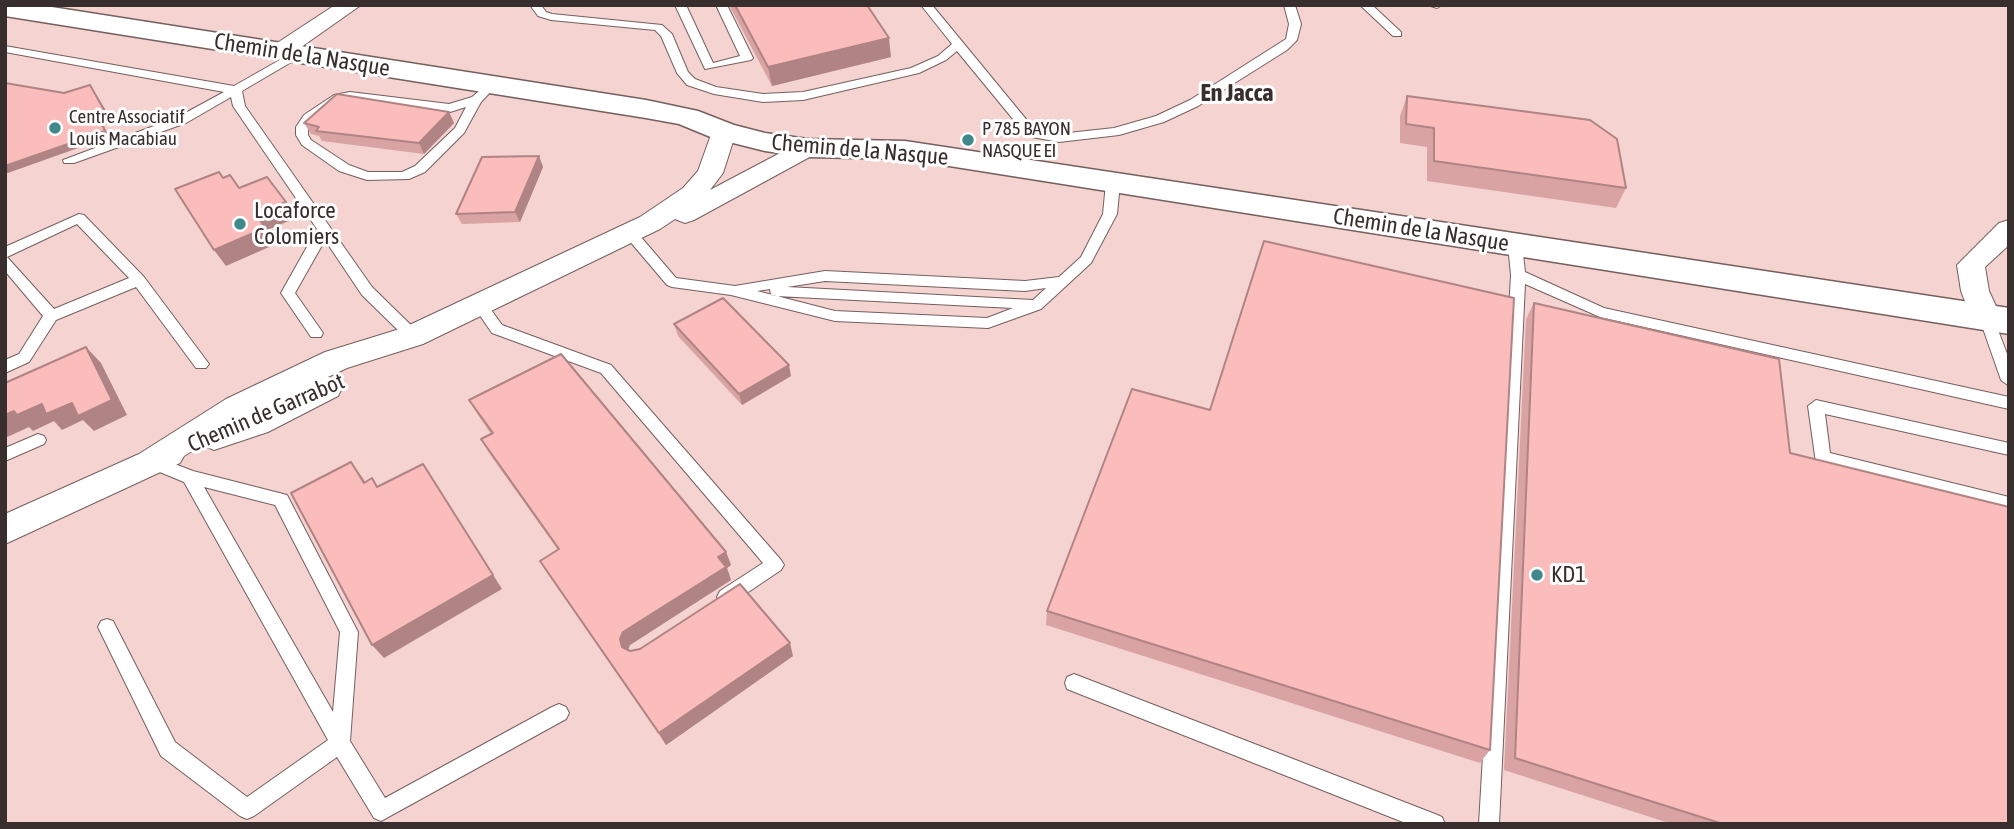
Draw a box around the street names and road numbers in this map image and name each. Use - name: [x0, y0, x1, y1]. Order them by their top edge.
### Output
- street label: Chemin de la Nasque: [212, 27, 392, 83]
- street label: Chemin de la Nasque: [770, 129, 950, 171]
- street label: Chemin de la Nasque: [1331, 202, 1511, 258]
- street label: Chemin de Garrabot: [183, 368, 349, 458]

